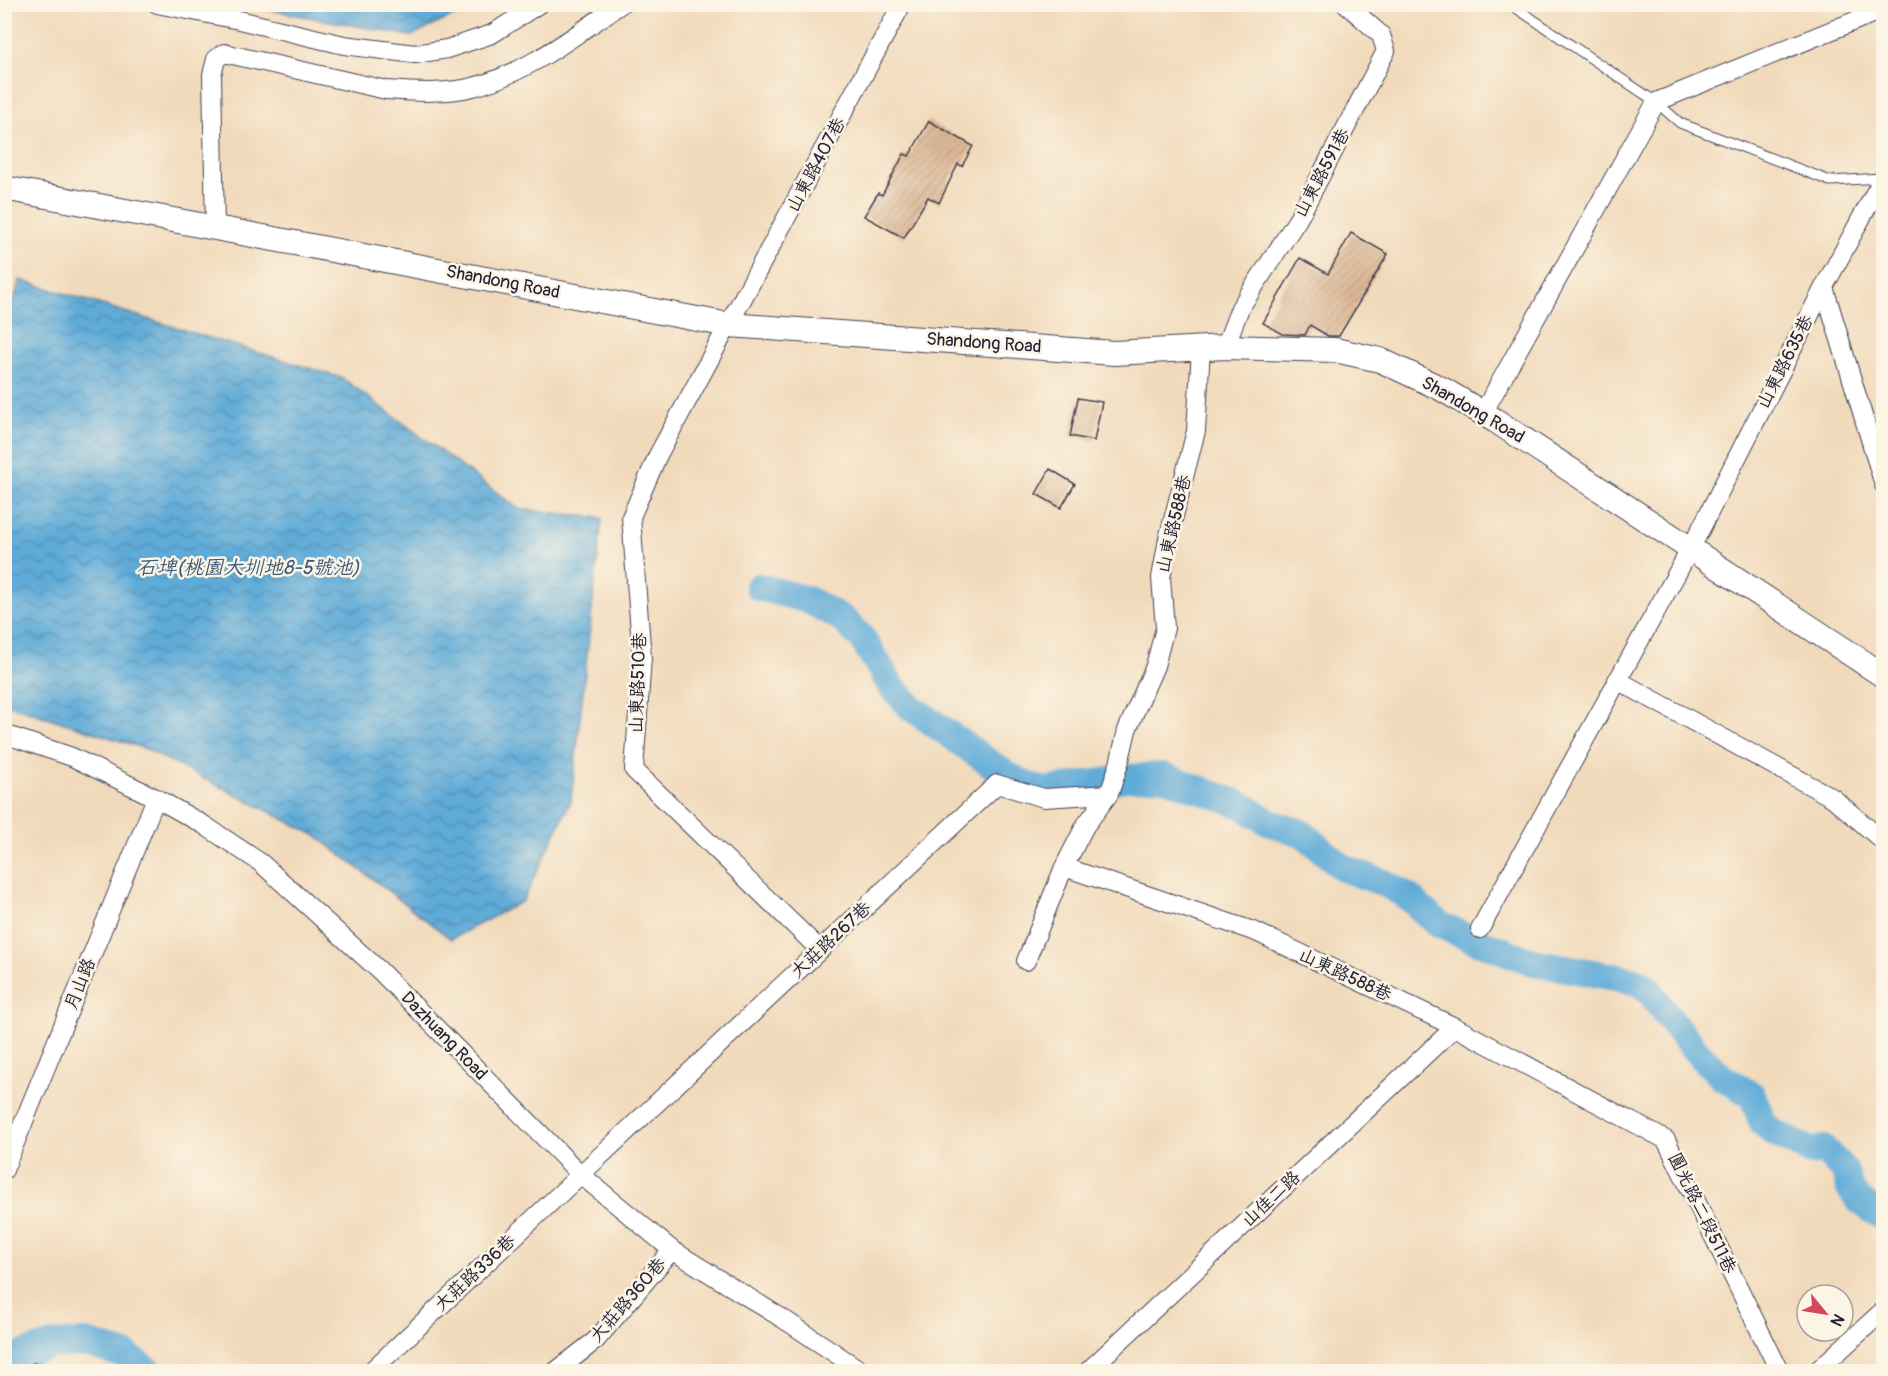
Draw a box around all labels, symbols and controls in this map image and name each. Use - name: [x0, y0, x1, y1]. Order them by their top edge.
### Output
- street label: 山東路407巷: [781, 114, 851, 216]
- street label: 山東路591巷: [1289, 124, 1355, 222]
- street label: Shandong Road: [444, 260, 562, 304]
- street label: 山東路635巷: [1752, 311, 1818, 413]
- street label: Shandong Road: [926, 328, 1042, 358]
- street label: Shandong Road: [1417, 371, 1529, 449]
- street label: 山東路588巷: [1152, 473, 1196, 575]
- water label: 石埤(桃園大圳地8-5號池): [137, 555, 360, 580]
- street label: 山東路510巷: [625, 632, 651, 734]
- street label: 大莊路267巷: [786, 897, 876, 983]
- street label: 山東路588巷: [1295, 943, 1395, 1007]
- street label: 月山路: [59, 955, 101, 1013]
- street label: Dazhuang Road: [396, 987, 492, 1085]
- street label: 圓光路二段511巷: [1663, 1149, 1741, 1277]
- street label: 山佳二路: [1237, 1166, 1305, 1232]
- street label: 大莊路336巷: [430, 1230, 520, 1316]
- street label: 大莊路360巷: [585, 1253, 671, 1347]
- north arrow: [1795, 1283, 1855, 1343]
- text: N: [1826, 1310, 1848, 1330]

